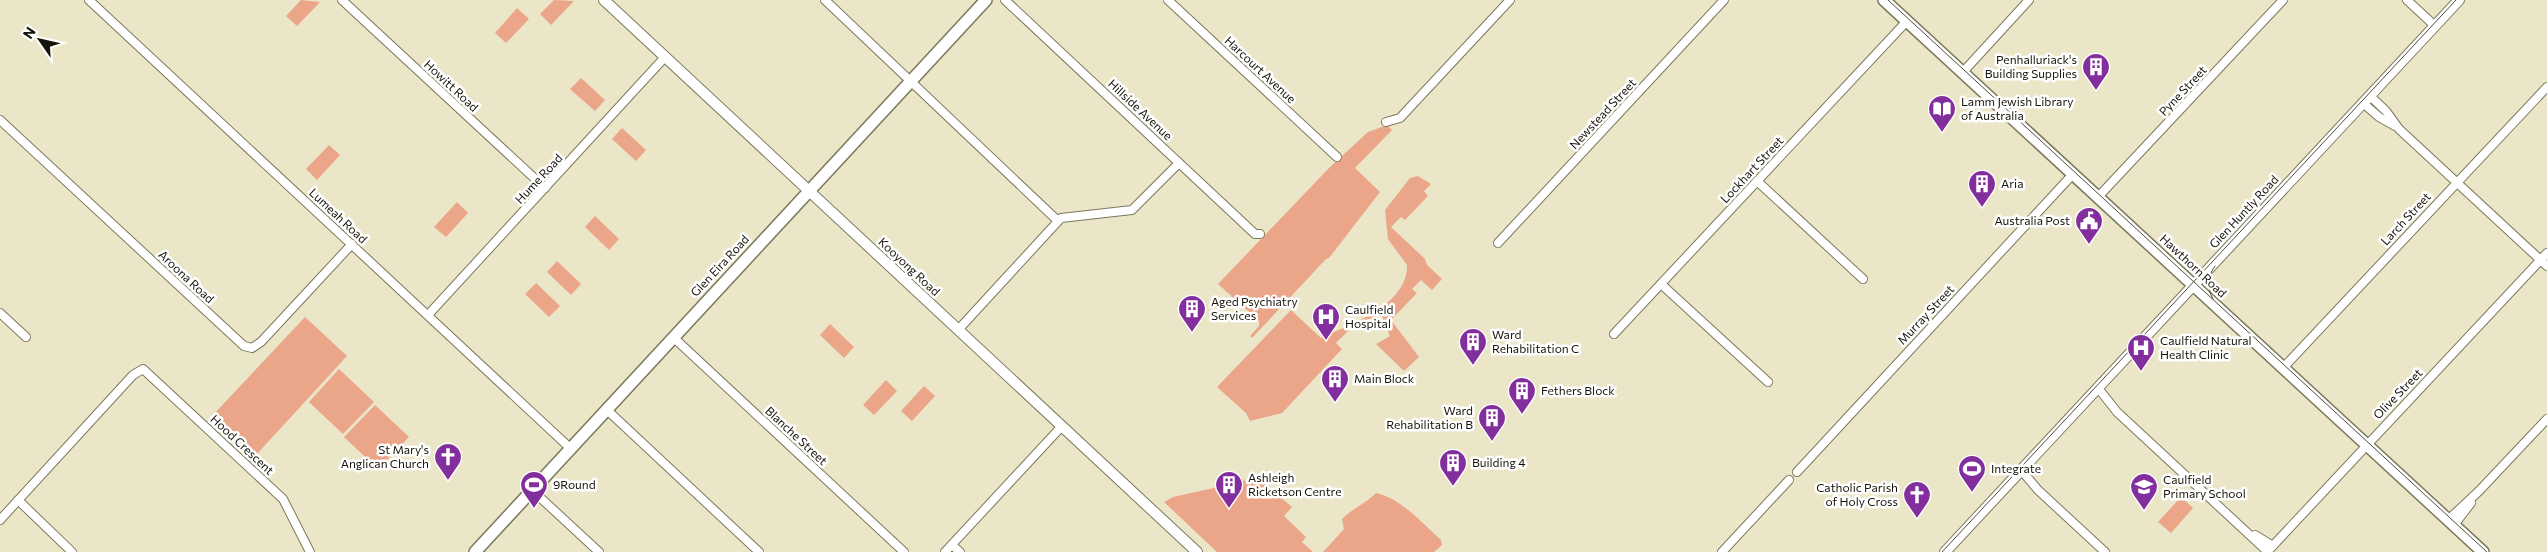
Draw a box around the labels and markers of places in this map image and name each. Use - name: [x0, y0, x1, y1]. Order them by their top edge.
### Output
- place label: Penhalluriack's Building Supplies: [1985, 52, 2077, 80]
- building icon: Penhalluriack's Building Supplies: [2081, 52, 2111, 91]
- library icon: Lamm Jewish Library of Australia: [1927, 94, 1957, 133]
- place label: Lamm Jewish Library of Australia: [1961, 94, 2073, 122]
- building icon: Aria: [1967, 169, 1997, 208]
- place label: Aria: [2001, 176, 2023, 190]
- public building icon: Australia Post: [2074, 206, 2104, 245]
- place label: Australia Post: [1994, 213, 2070, 227]
- building icon: Aged Psychiatry Services: [1177, 294, 1207, 333]
- place label: Aged Psychiatry Services: [1211, 294, 1298, 322]
- hospital icon: Caulfield Hospital: [1311, 302, 1341, 341]
- place label: Caulfield Hospital: [1345, 302, 1393, 330]
- building icon: Ward Rehabilitation C: [1458, 327, 1488, 366]
- place label: Ward Rehabilitation C: [1492, 327, 1579, 355]
- hospital icon: Caulfield Natural Health Clinic: [2126, 333, 2156, 372]
- place label: Caulfield Natural Health Clinic: [2160, 333, 2252, 361]
- building icon: Main Block: [1320, 364, 1350, 403]
- place label: Main Block: [1354, 371, 1415, 385]
- building icon: Fethers Block: [1507, 376, 1537, 415]
- place label: Fethers Block: [1541, 383, 1615, 397]
- place label: Ward Rehabilitation B: [1386, 403, 1473, 431]
- building icon: Ward Rehabilitation B: [1477, 403, 1507, 442]
- place label: St Mary's Anglican Church: [341, 442, 429, 470]
- church icon: St Mary's Anglican Church: [433, 442, 463, 481]
- building icon: Building 4: [1438, 448, 1468, 487]
- sports icon: Integrate: [1957, 454, 1987, 493]
- place label: Building 4: [1472, 455, 1525, 469]
- place label: Integrate: [1991, 461, 2041, 475]
- sports icon: 9Round: [519, 470, 549, 509]
- building icon: Ashleigh Ricketson Centre: [1214, 470, 1244, 509]
- place label: Ashleigh Ricketson Centre: [1248, 470, 1342, 498]
- school or university icon: Caulfield Primary School: [2129, 472, 2159, 511]
- place label: Caulfield Primary School: [2163, 472, 2246, 500]
- place label: 9Round: [553, 477, 596, 491]
- place label: Catholic Parish of Holy Cross: [1816, 480, 1898, 508]
- church icon: Catholic Parish of Holy Cross: [1902, 480, 1932, 519]

